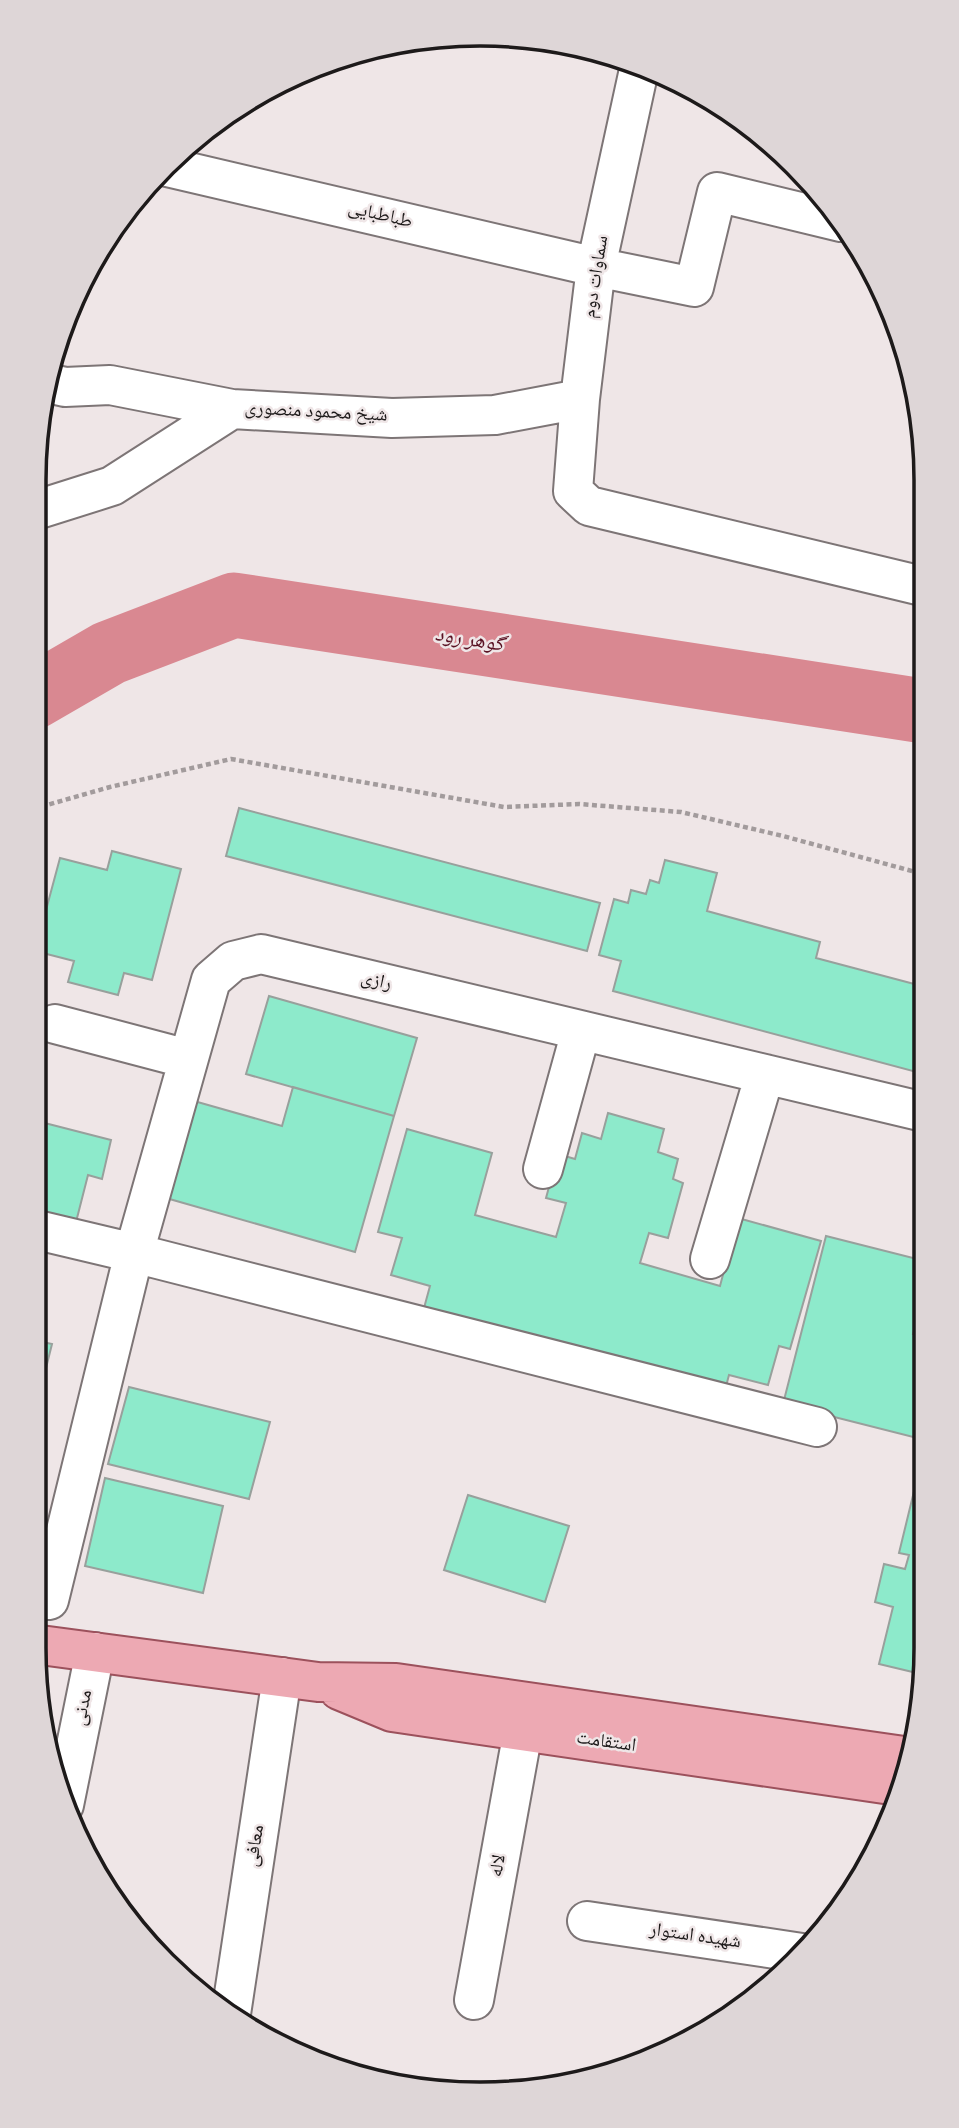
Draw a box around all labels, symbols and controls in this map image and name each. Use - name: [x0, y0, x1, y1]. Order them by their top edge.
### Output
- street label: طباطبایی: [345, 193, 415, 239]
- street label: سماوات دوم: [575, 233, 619, 321]
- street label: شیخ محمود منصوری: [244, 393, 388, 433]
- water label: گوهر رود: [432, 618, 510, 664]
- street label: رازی: [357, 963, 395, 1001]
- street label: مدنی: [65, 1687, 103, 1729]
- street label: استقامت: [574, 1723, 638, 1763]
- street label: معافی: [237, 1823, 275, 1869]
- street label: لاله: [481, 1852, 517, 1880]
- street label: شهیده استوار: [646, 1915, 743, 1959]

